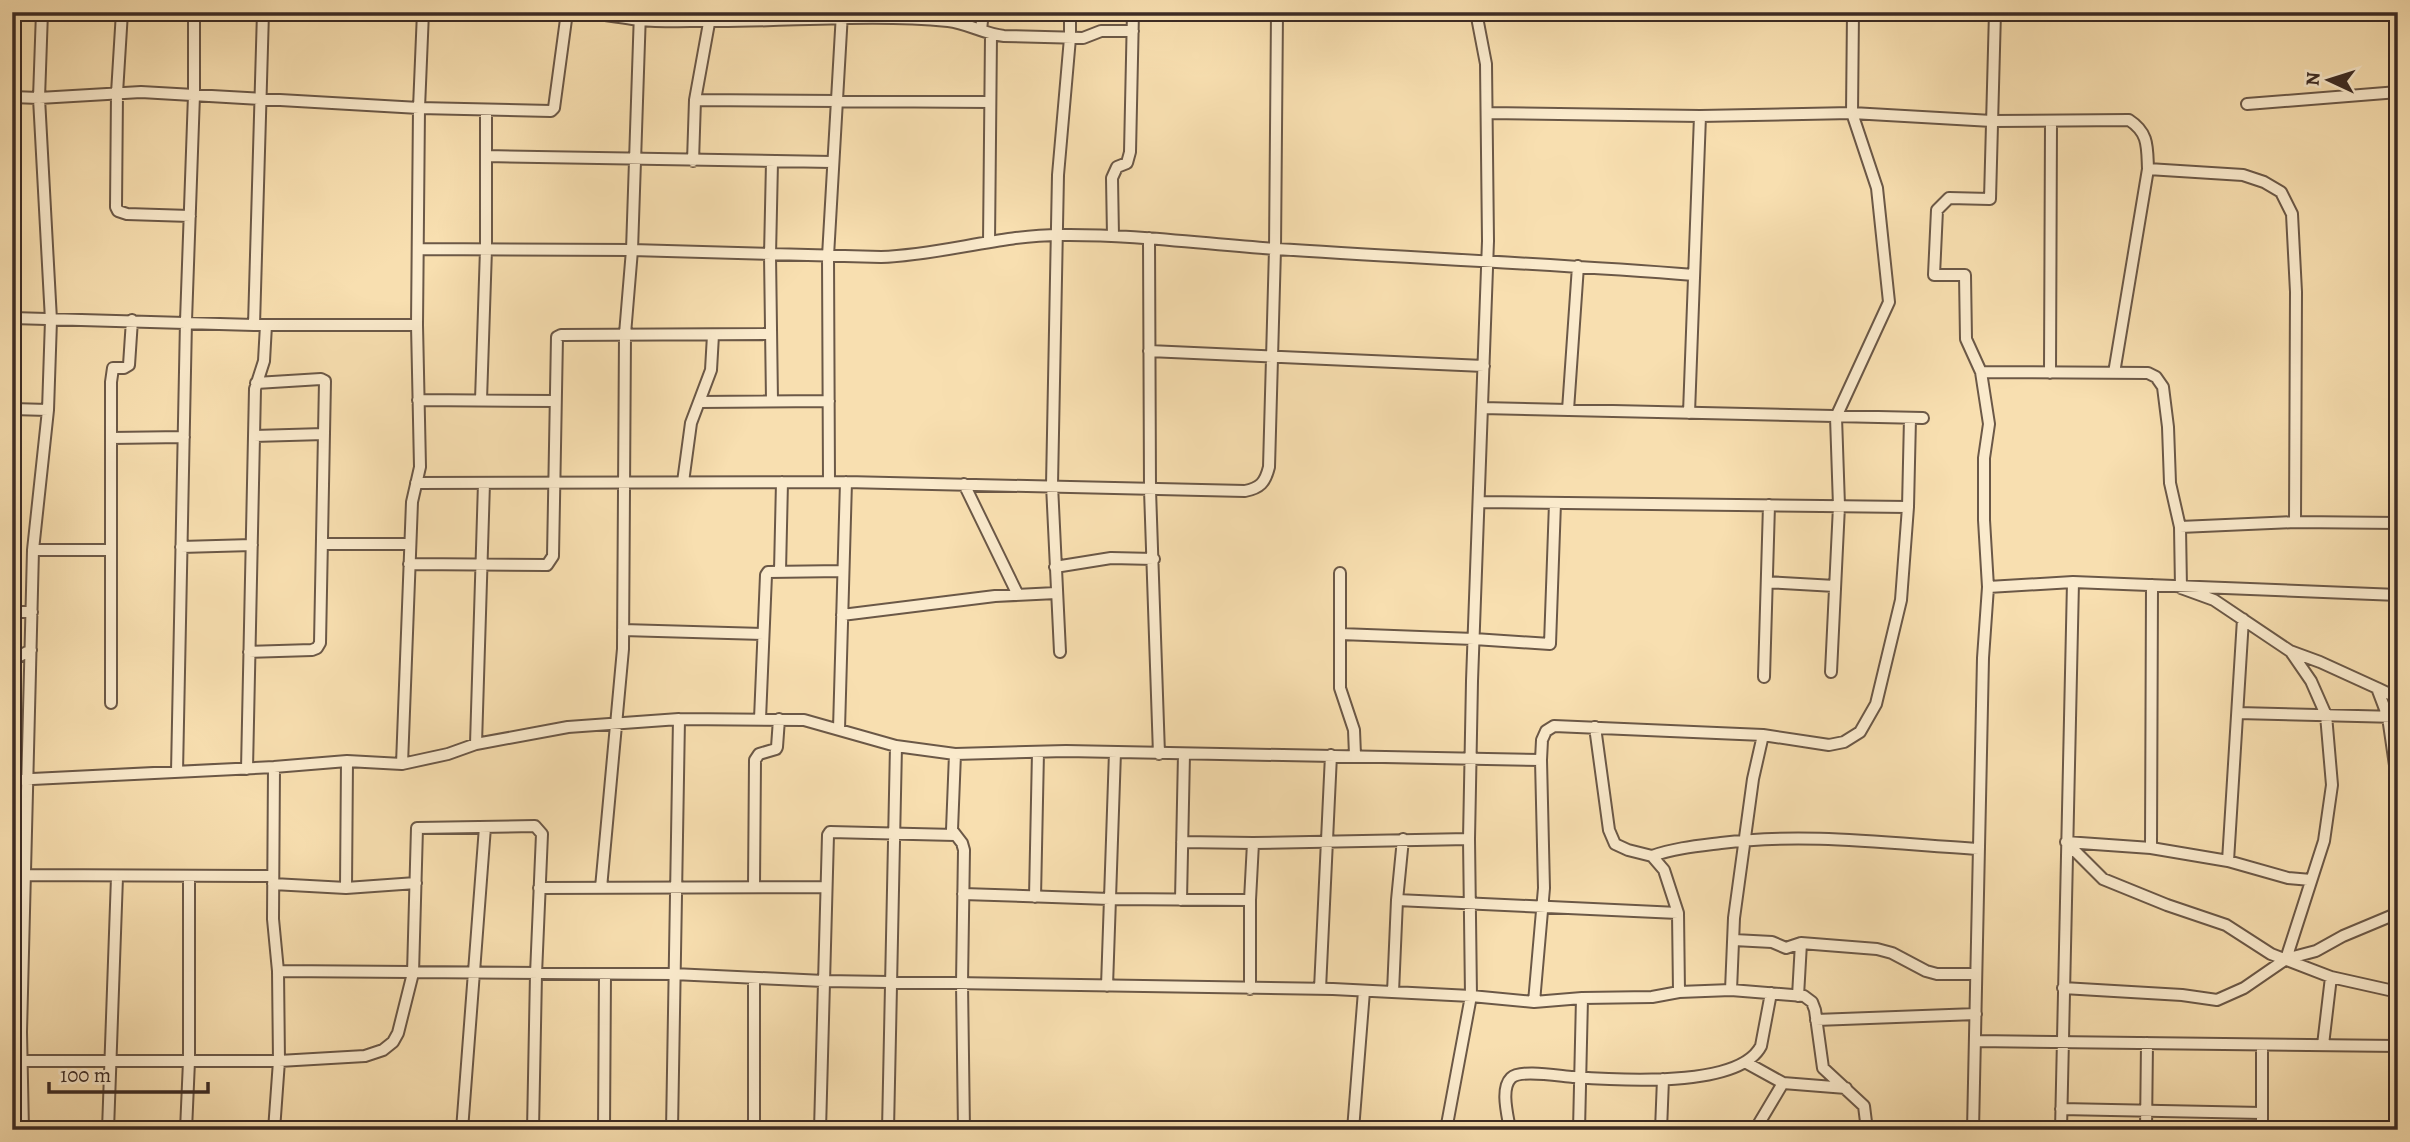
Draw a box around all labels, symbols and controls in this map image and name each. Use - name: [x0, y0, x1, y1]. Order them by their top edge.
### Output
- north arrow: [2294, 46, 2364, 116]
- text: N: [2300, 71, 2327, 87]
- scale bar: [49, 1051, 208, 1095]
- text: 100 m: [60, 1061, 111, 1089]

